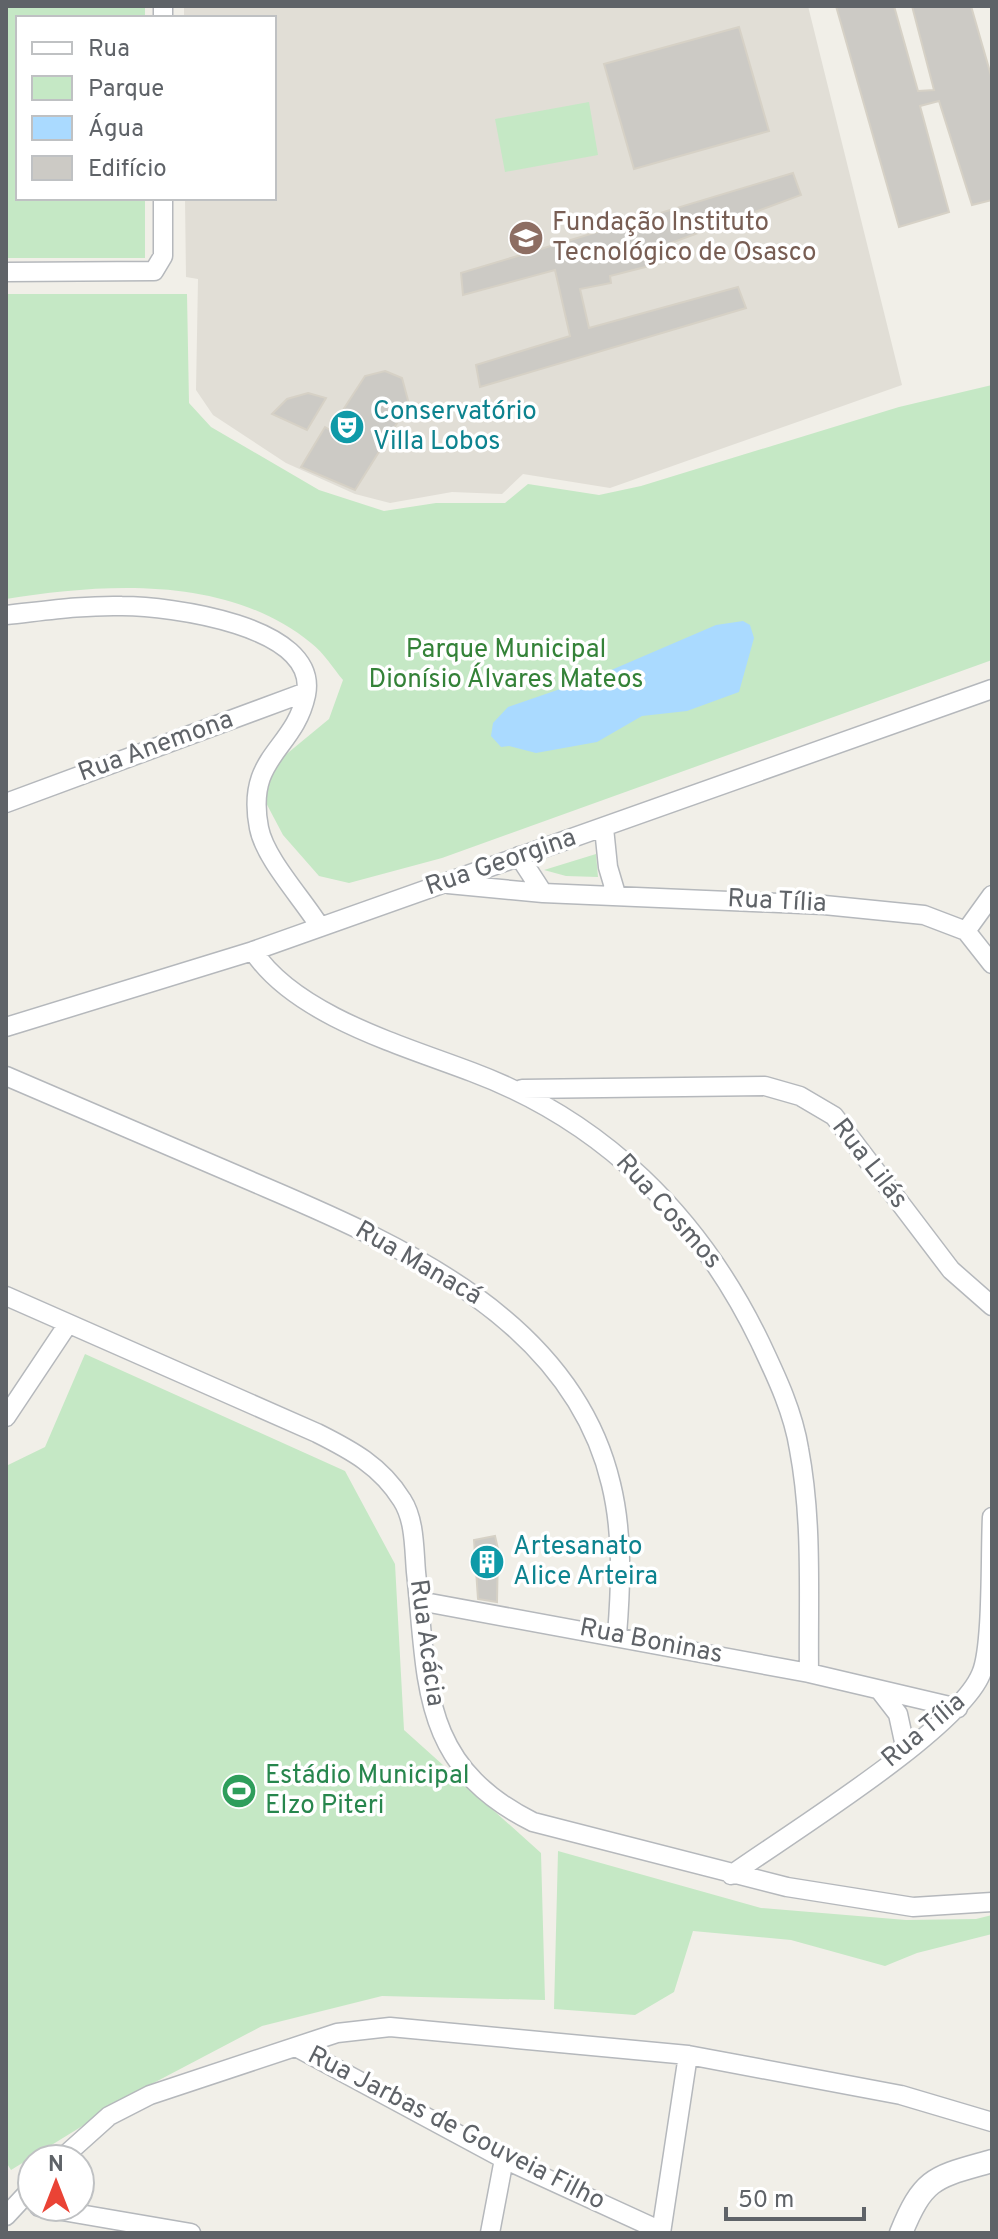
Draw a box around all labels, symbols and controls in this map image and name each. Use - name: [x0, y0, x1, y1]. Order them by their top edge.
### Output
- legend: [16, 16, 276, 200]
- text: Rua: [88, 35, 130, 65]
- text: Parque: [88, 75, 164, 105]
- text: Água: [88, 113, 144, 145]
- text: Edifício: [88, 155, 167, 185]
- place label: Fundação Instituto Tecnológico de Osasco: [552, 207, 817, 270]
- school or university icon: Fundação Instituto Tecnológico de Osasco: [507, 219, 545, 257]
- place label: Conservatório Villa Lobos: [373, 396, 537, 459]
- theatre icon: Conservatório Villa Lobos: [328, 408, 366, 446]
- park label: Parque Municipal Dionísio Álvares Mateos: [369, 634, 643, 697]
- street label: Rua Anemona: [74, 704, 238, 790]
- street label: Rua Georgina: [421, 822, 581, 904]
- street label: Rua Tília: [727, 883, 827, 921]
- street label: Rua Lilás: [824, 1112, 914, 1216]
- street label: Rua Cosmos: [608, 1148, 728, 1276]
- street label: Rua Manacá: [349, 1214, 487, 1314]
- place label: Artesanato Alice Arteira: [513, 1531, 658, 1594]
- building icon: Artesanato Alice Arteira: [468, 1543, 506, 1581]
- street label: Rua Acácia: [401, 1577, 451, 1709]
- street label: Rua Boninas: [577, 1612, 725, 1672]
- street label: Rua Tília: [875, 1686, 973, 1776]
- place label: Estádio Municipal Elzo Piteri: [265, 1760, 470, 1823]
- sports icon: Estádio Municipal Elzo Piteri: [220, 1772, 258, 1810]
- street label: Rua Jarbas de Gouveia Filho: [302, 2039, 610, 2219]
- north arrow: [16, 2143, 96, 2223]
- text: N: [48, 2152, 64, 2179]
- scale bar: [726, 2171, 864, 2221]
- text: 50 m: [738, 2186, 794, 2216]

